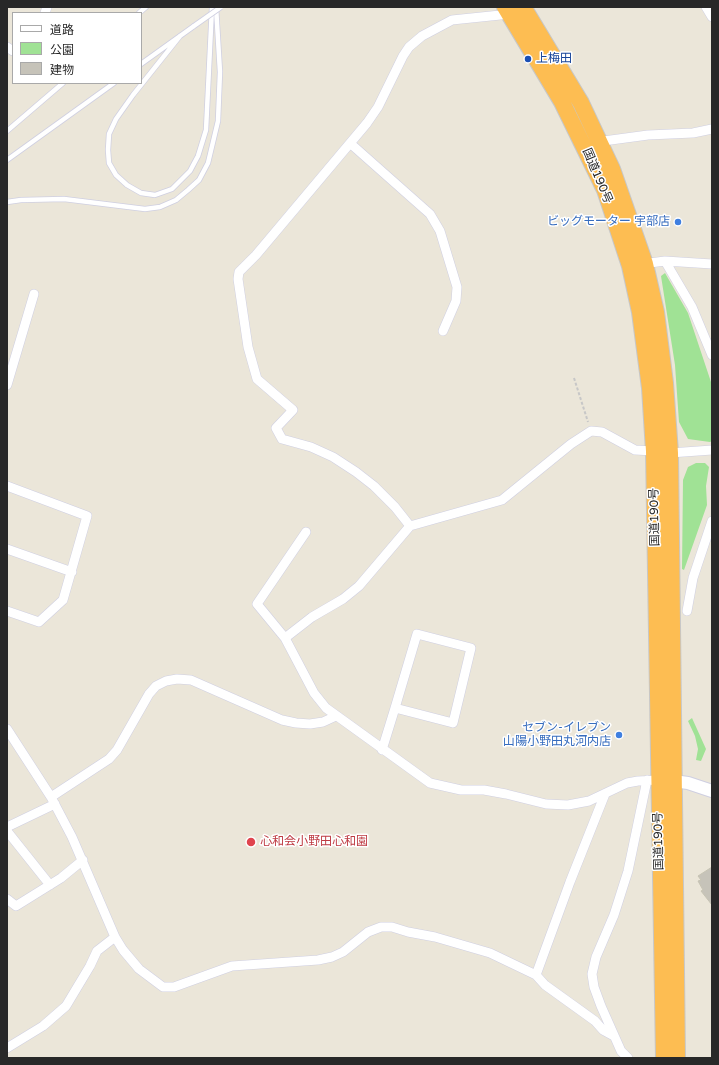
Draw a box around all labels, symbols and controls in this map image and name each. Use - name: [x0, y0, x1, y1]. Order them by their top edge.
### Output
- legend: [12, 12, 142, 84]
- text: 道路: [50, 23, 74, 37]
- text: 公園: [50, 43, 74, 57]
- place label: 上梅田: [536, 52, 572, 66]
- marker: 上梅田: [523, 54, 533, 64]
- text: 建物: [50, 63, 74, 77]
- street label: 国道190号: [579, 146, 615, 206]
- place label: ビッグモーター 宇部店: [547, 215, 670, 229]
- marker: ビッグモーター 宇部店: [673, 217, 683, 227]
- street label: 国道190号: [647, 488, 663, 546]
- place label: セブン-イレブン 山陽小野田丸河内店: [503, 721, 611, 749]
- marker: セブン-イレブン 山陽小野田丸河内店: [614, 730, 624, 740]
- street label: 国道190号: [651, 812, 667, 870]
- place label: 心和会小野田心和園: [260, 835, 368, 849]
- marker: 心和会小野田心和園: [245, 836, 257, 848]

